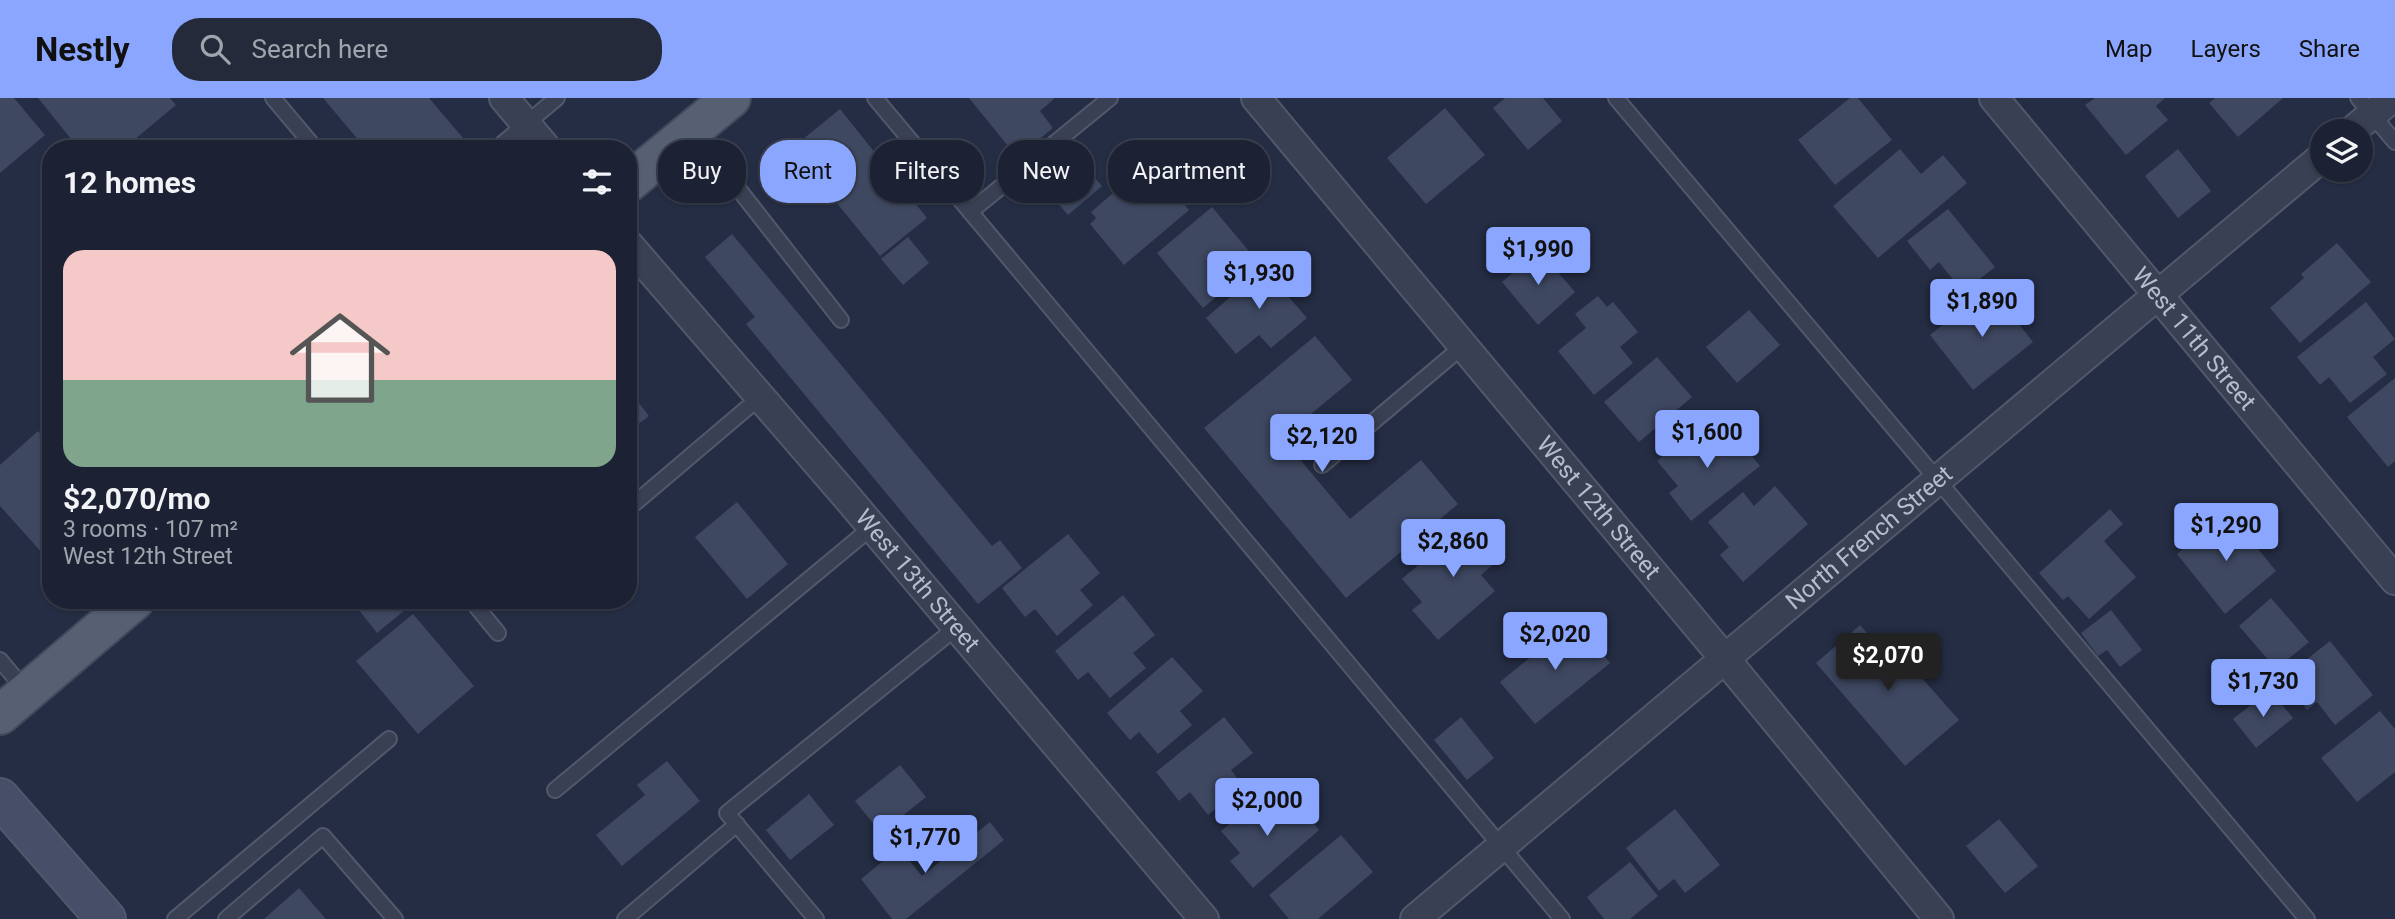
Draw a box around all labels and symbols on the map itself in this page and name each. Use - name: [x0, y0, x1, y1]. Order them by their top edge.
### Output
- pin: $1,990: [1481, 228, 1595, 287]
- pin: $1,930: [1202, 252, 1316, 311]
- street label: West 11th Street: [2127, 262, 2262, 416]
- pin: $1,890: [1925, 280, 2039, 339]
- pin: $1,600: [1650, 410, 1764, 470]
- pin: $2,120: [1265, 414, 1379, 474]
- street label: West 12th Street: [1531, 431, 1666, 585]
- street label: North French Street: [1780, 460, 1958, 615]
- street label: West 13th Street: [850, 504, 986, 657]
- pin: $1,290: [2169, 504, 2283, 563]
- pin: $2,860: [1396, 519, 1510, 579]
- pin: $2,020: [1498, 612, 1612, 672]
- pin: $2,070: [1831, 634, 1945, 693]
- pin: $1,730: [2206, 660, 2320, 719]
- pin: $2,000: [1210, 778, 1324, 838]
- pin: $1,770: [868, 816, 982, 875]

